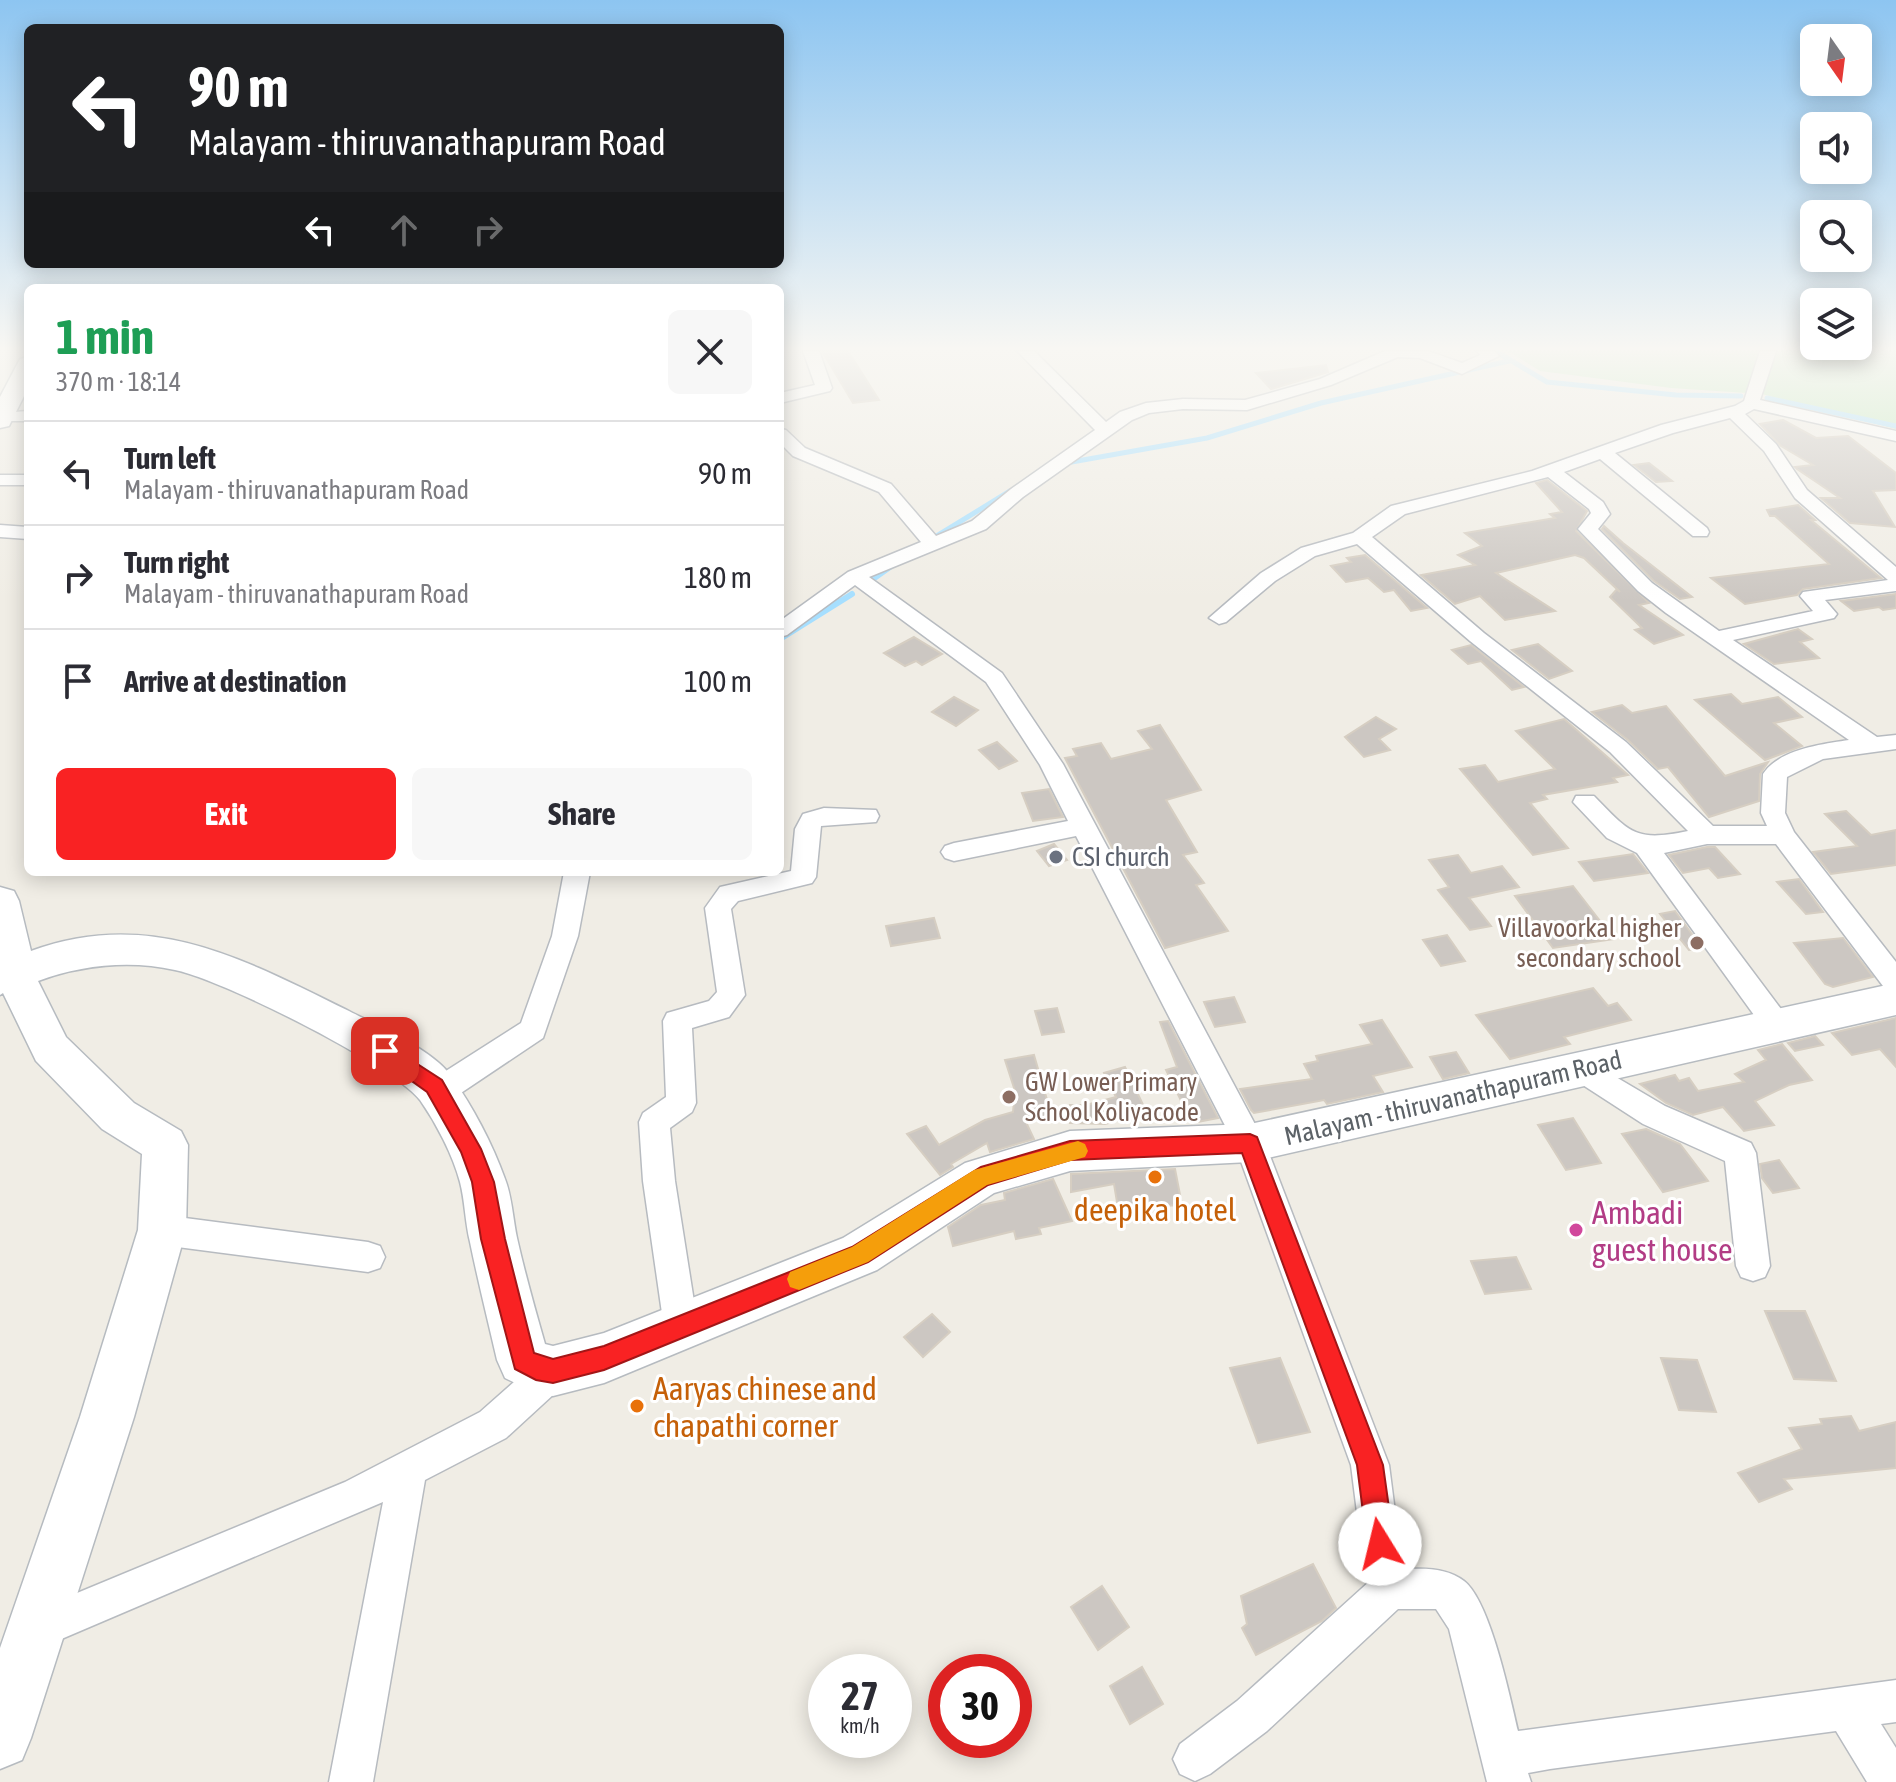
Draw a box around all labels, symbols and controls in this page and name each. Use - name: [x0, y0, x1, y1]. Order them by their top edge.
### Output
- north arrow: [1800, 24, 1872, 96]
- map controls: [1800, 24, 1872, 360]
- text: 90 m: [188, 55, 289, 119]
- icon: left: [56, 56, 160, 160]
- button: sound: [1800, 112, 1872, 184]
- text: Malayam - thiruvanathapuram Road: [188, 121, 666, 163]
- button: search: [1800, 200, 1872, 272]
- icon: left: [298, 208, 342, 252]
- icon: ahead: [382, 208, 426, 252]
- icon: right: [466, 208, 510, 252]
- button: layers: [1800, 288, 1872, 360]
- text: 1 min: [56, 309, 154, 364]
- button: close: [668, 310, 752, 394]
- text: 370 m · 18:14: [56, 367, 181, 397]
- text: Turn left: [124, 441, 216, 475]
- icon: left: [56, 451, 100, 495]
- text: 90 m: [698, 456, 752, 490]
- text: Malayam - thiruvanathapuram Road: [124, 475, 469, 505]
- text: Turn right: [124, 545, 230, 579]
- icon: right: [56, 555, 100, 599]
- text: 180 m: [684, 560, 752, 594]
- text: Malayam - thiruvanathapuram Road: [124, 579, 469, 609]
- icon: arrive: [56, 659, 100, 703]
- text: Arrive at destination: [124, 664, 346, 698]
- text: 100 m: [684, 664, 752, 698]
- button: Exit: [56, 768, 396, 860]
- button: Share: [412, 768, 752, 860]
- place label: CSI church: [1072, 842, 1170, 872]
- marker: CSI church: [1047, 848, 1065, 866]
- place label: Villavoorkal higher secondary school: [1498, 913, 1681, 973]
- marker: Villavoorkal higher secondary school: [1688, 934, 1706, 952]
- pin: [351, 1017, 419, 1085]
- icon: arrive: [363, 1029, 407, 1073]
- street label: Malayam - thiruvanathapuram Road: [1281, 1045, 1625, 1151]
- place label: GW Lower Primary School Koliyacode: [1025, 1067, 1199, 1127]
- marker: GW Lower Primary School Koliyacode: [1000, 1088, 1018, 1106]
- marker: deepika hotel: [1146, 1168, 1164, 1186]
- place label: deepika hotel: [1074, 1191, 1237, 1228]
- place label: Ambadi guest house: [1592, 1194, 1732, 1268]
- marker: Ambadi guest house: [1567, 1221, 1585, 1239]
- place label: Aaryas chinese and chapathi corner: [653, 1370, 877, 1444]
- marker: Aaryas chinese and chapathi corner: [628, 1397, 646, 1415]
- position arrow: [1338, 1502, 1422, 1586]
- speed limit sign: 30: [928, 1654, 1032, 1758]
- text: 27: [841, 1673, 879, 1718]
- text: km/h: [840, 1714, 880, 1737]

